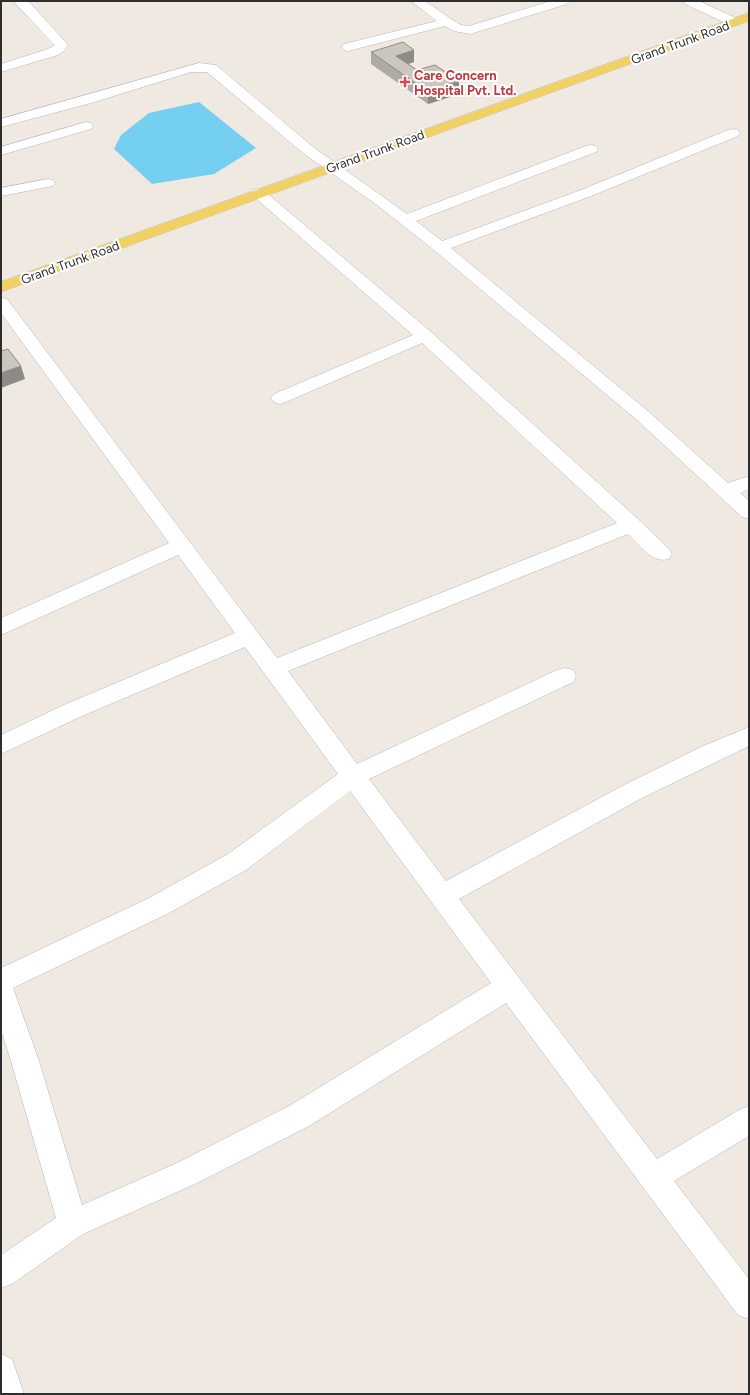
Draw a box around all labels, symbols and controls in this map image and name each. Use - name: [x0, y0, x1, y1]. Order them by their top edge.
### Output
- street label: Grand Trunk Road: [629, 18, 732, 67]
- place label: Care Concern Hospital Pvt. Ltd.: [414, 68, 517, 98]
- marker: Care Concern Hospital Pvt. Ltd.: [399, 76, 411, 88]
- street label: Grand Trunk Road: [324, 127, 427, 176]
- street label: Grand Trunk Road: [19, 238, 122, 287]

